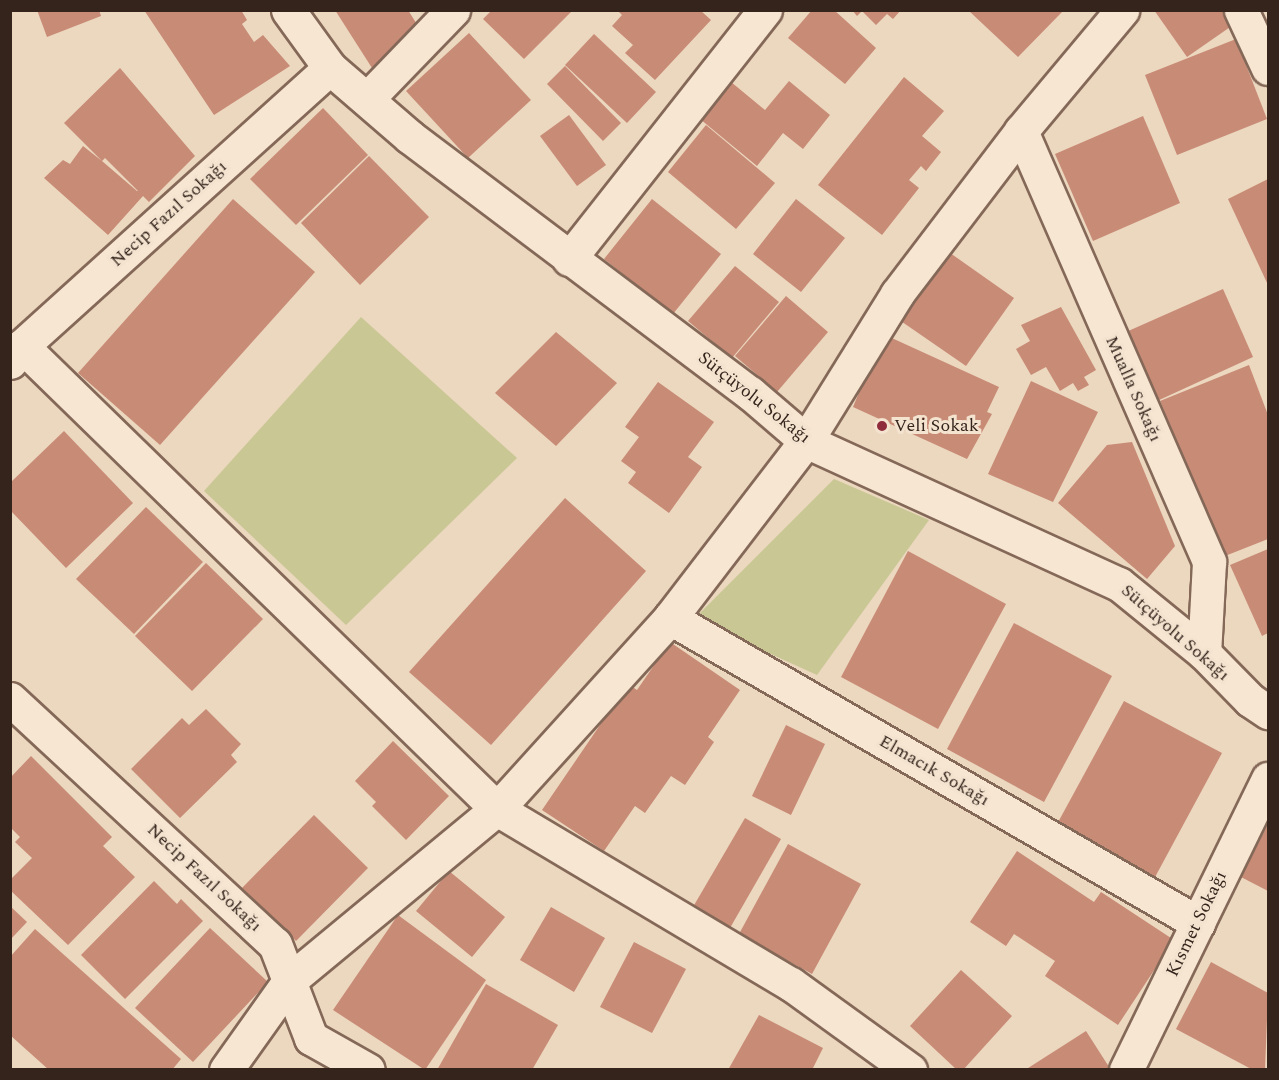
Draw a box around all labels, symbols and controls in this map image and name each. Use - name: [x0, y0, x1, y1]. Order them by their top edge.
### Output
- street label: Necip Fazıl Sokağı: [106, 156, 232, 272]
- street label: Mualla Sokağı: [1100, 333, 1166, 445]
- street label: Sütçüyolu Sokağı: [694, 347, 814, 449]
- place label: Veli Sokak: [894, 415, 979, 437]
- marker: Veli Sokak: [875, 419, 889, 433]
- street label: Sütçüyolu Sokağı: [1116, 580, 1234, 686]
- street label: Elmacık Sokağı: [875, 731, 993, 811]
- street label: Necip Fazıl Sokağı: [142, 819, 266, 937]
- street label: Kısmet Sokağı: [1162, 868, 1232, 980]

